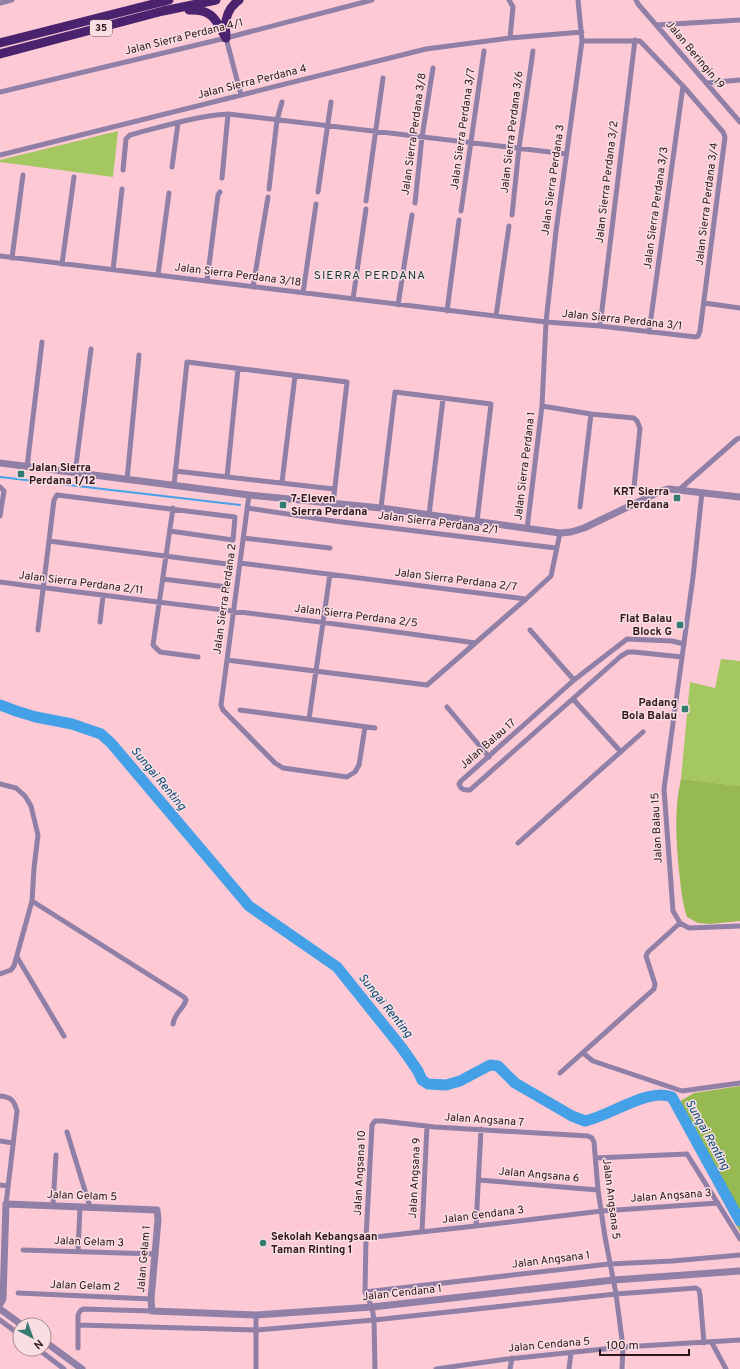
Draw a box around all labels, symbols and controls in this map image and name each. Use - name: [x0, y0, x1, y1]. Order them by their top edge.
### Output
- street label: Jalan Sierra Perdana 4/1: [123, 16, 245, 58]
- street label: Jalan Beringin 19: [662, 18, 728, 92]
- road number: 35: [90, 20, 112, 36]
- street label: Jalan Sierra Perdana 4: [196, 62, 308, 102]
- street label: Jalan Sierra Perdana 3/7: [448, 67, 479, 191]
- street label: Jalan Sierra Perdana 3/6: [498, 70, 526, 194]
- street label: Jalan Sierra Perdana 3/8: [398, 72, 430, 196]
- street label: Jalan Sierra Perdana 3/2: [593, 120, 621, 244]
- street label: Jalan Sierra Perdana 3: [538, 124, 568, 236]
- street label: Jalan Sierra Perdana 3/4: [693, 142, 722, 266]
- street label: Jalan Sierra Perdana 3/3: [640, 146, 672, 270]
- street label: Jalan Sierra Perdana 3/18: [174, 260, 302, 290]
- district label: SIERRA PERDANA: [314, 268, 426, 284]
- street label: Jalan Sierra Perdana 3/1: [561, 307, 683, 333]
- street label: Jalan Sierra Perdana 1: [511, 411, 539, 521]
- place label: Jalan Sierra Perdana 1/12: [29, 461, 96, 488]
- marker: Jalan Sierra Perdana 1/12: [16, 469, 26, 479]
- place label: KRT Sierra Perdana: [613, 485, 669, 512]
- place label: 7-Eleven Sierra Perdana: [291, 492, 367, 519]
- marker: KRT Sierra Perdana: [672, 493, 682, 503]
- marker: 7-Eleven Sierra Perdana: [278, 500, 288, 510]
- street label: Jalan Sierra Perdana 2/1: [377, 509, 499, 537]
- street label: Jalan Sierra Perdana 2: [210, 543, 240, 655]
- street label: Jalan Sierra Perdana 2/7: [394, 566, 518, 594]
- street label: Jalan Sierra Perdana 2/11: [18, 568, 144, 598]
- street label: Jalan Sierra Perdana 2/5: [294, 601, 419, 631]
- place label: Flat Balau Block G: [620, 612, 672, 639]
- marker: Flat Balau Block G: [675, 620, 685, 630]
- place label: Padang Bola Balau: [621, 696, 677, 723]
- marker: Padang Bola Balau: [680, 704, 690, 714]
- street label: Jalan Balau 17: [457, 716, 519, 772]
- water label: Sungai Renting: [127, 744, 190, 815]
- street label: Jalan Balau 15: [648, 792, 666, 864]
- water label: Sungai Renting: [354, 970, 416, 1042]
- water label: Sungai Renting: [681, 1097, 733, 1174]
- street label: Jalan Angsana 7: [444, 1110, 525, 1130]
- street label: Jalan Angsana 10: [351, 1130, 369, 1216]
- street label: Jalan Angsana 9: [406, 1137, 424, 1219]
- street label: Jalan Angsana 5: [599, 1158, 623, 1240]
- street label: Jalan Angsana 6: [498, 1164, 580, 1186]
- street label: Jalan Angsana 3: [630, 1186, 712, 1206]
- street label: Jalan Gelam 5: [47, 1188, 118, 1204]
- street label: Jalan Cendana 3: [441, 1203, 525, 1227]
- street label: Jalan Gelam 1: [134, 1225, 154, 1293]
- place label: Sekolah Kebangsaan Taman Rinting 1: [271, 1230, 378, 1257]
- street label: Jalan Gelam 3: [54, 1234, 124, 1250]
- marker: Sekolah Kebangsaan Taman Rinting 1: [258, 1238, 268, 1248]
- street label: Jalan Angsana 1: [511, 1248, 591, 1272]
- street label: Jalan Gelam 2: [50, 1278, 120, 1294]
- street label: Jalan Cendana 1: [362, 1282, 442, 1304]
- north arrow: [12, 1317, 52, 1357]
- scale bar: [600, 1331, 689, 1357]
- street label: Jalan Cendana 5: [507, 1334, 591, 1356]
- text: N: [30, 1336, 45, 1352]
- text: 100 m: [606, 1338, 639, 1354]

